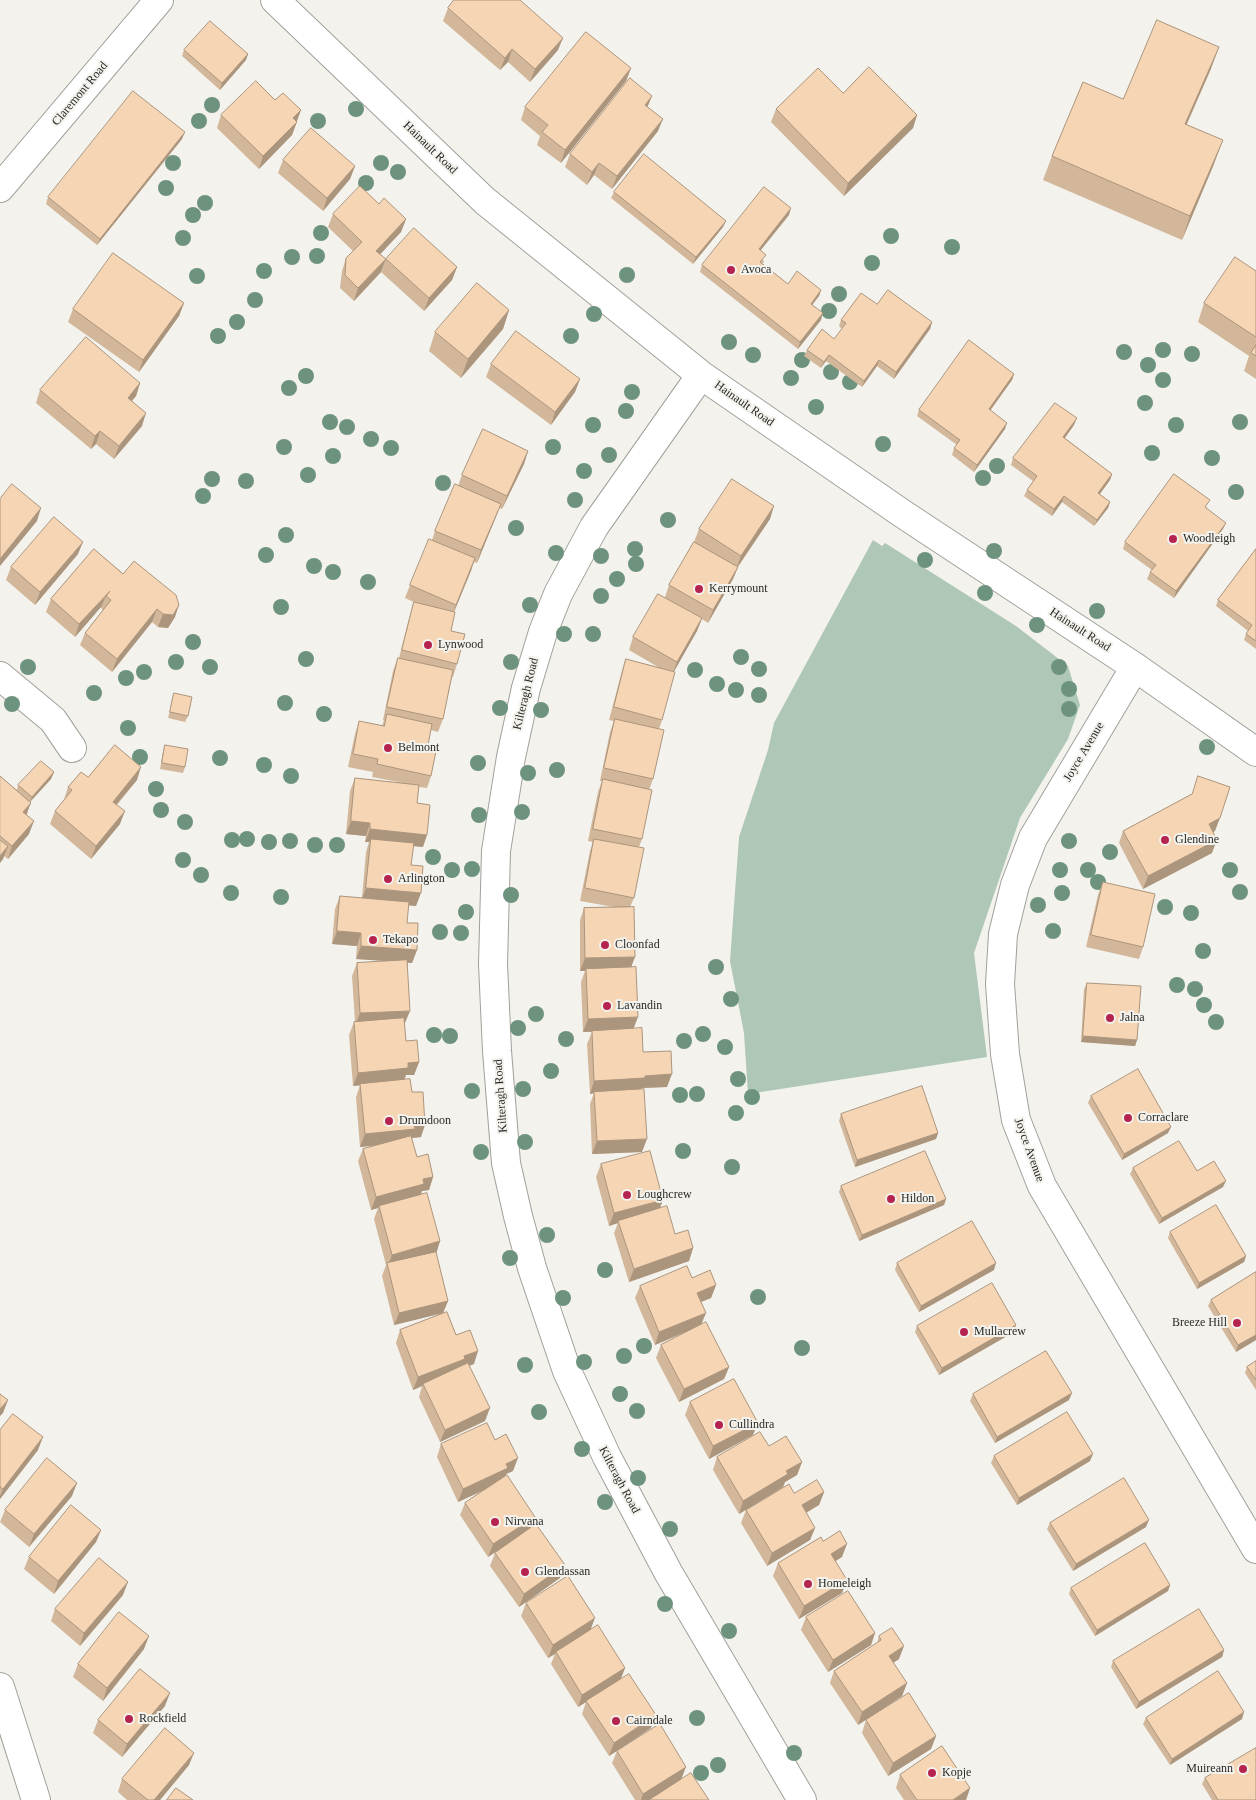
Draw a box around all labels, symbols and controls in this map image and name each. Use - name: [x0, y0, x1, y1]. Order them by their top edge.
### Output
- street label: Claremont Road: [49, 59, 111, 129]
- street label: Hainault Road: [400, 119, 460, 177]
- place label: Avoca: [741, 263, 771, 277]
- marker: Avoca: [725, 264, 737, 276]
- street label: Hainault Road: [711, 378, 777, 430]
- place label: Woodleigh: [1183, 532, 1235, 546]
- marker: Woodleigh: [1167, 533, 1179, 545]
- place label: Kerrymount: [709, 582, 768, 596]
- marker: Kerrymount: [693, 583, 705, 595]
- street label: Hainault Road: [1047, 605, 1113, 655]
- place label: Lynwood: [438, 638, 483, 652]
- marker: Lynwood: [422, 639, 434, 651]
- street label: Kilteragh Road: [510, 657, 542, 731]
- street label: Joyce Avenue: [1061, 720, 1107, 784]
- place label: Belmont: [398, 741, 439, 755]
- marker: Belmont: [382, 742, 394, 754]
- place label: Glendine: [1175, 833, 1219, 847]
- marker: Glendine: [1159, 834, 1171, 846]
- place label: Arlington: [398, 872, 445, 886]
- marker: Arlington: [382, 873, 394, 885]
- place label: Tekapo: [383, 933, 418, 947]
- marker: Tekapo: [367, 934, 379, 946]
- place label: Cloonfad: [615, 938, 660, 952]
- marker: Cloonfad: [599, 939, 611, 951]
- place label: Lavandin: [617, 999, 662, 1013]
- marker: Lavandin: [601, 1000, 613, 1012]
- place label: Jalna: [1120, 1011, 1145, 1025]
- marker: Jalna: [1104, 1012, 1116, 1024]
- street label: Kilteragh Road: [491, 1059, 511, 1133]
- place label: Corraclare: [1138, 1111, 1189, 1125]
- marker: Corraclare: [1122, 1112, 1134, 1124]
- place label: Drumdoon: [399, 1114, 451, 1128]
- marker: Drumdoon: [383, 1115, 395, 1127]
- street label: Joyce Avenue: [1011, 1116, 1047, 1184]
- place label: Loughcrew: [637, 1188, 692, 1202]
- marker: Loughcrew: [621, 1189, 633, 1201]
- place label: Hildon: [901, 1192, 934, 1206]
- marker: Hildon: [885, 1193, 897, 1205]
- place label: Breeze Hill: [1172, 1316, 1227, 1330]
- marker: Breeze Hill: [1231, 1317, 1243, 1329]
- place label: Mullacrew: [974, 1325, 1026, 1339]
- marker: Mullacrew: [958, 1326, 970, 1338]
- place label: Cullindra: [729, 1418, 774, 1432]
- marker: Cullindra: [713, 1419, 725, 1431]
- street label: Kilteragh Road: [595, 1444, 643, 1516]
- place label: Nirvana: [505, 1515, 544, 1529]
- marker: Nirvana: [489, 1516, 501, 1528]
- place label: Glendassan: [535, 1565, 590, 1579]
- marker: Glendassan: [519, 1566, 531, 1578]
- place label: Homeleigh: [818, 1577, 871, 1591]
- marker: Homeleigh: [802, 1578, 814, 1590]
- place label: Rockfield: [139, 1712, 186, 1726]
- marker: Rockfield: [123, 1713, 135, 1725]
- place label: Cairndale: [626, 1714, 673, 1728]
- marker: Cairndale: [610, 1715, 622, 1727]
- place label: Muireann: [1186, 1762, 1233, 1776]
- marker: Muireann: [1237, 1763, 1249, 1775]
- place label: Kopje: [942, 1766, 971, 1780]
- marker: Kopje: [926, 1767, 938, 1779]

